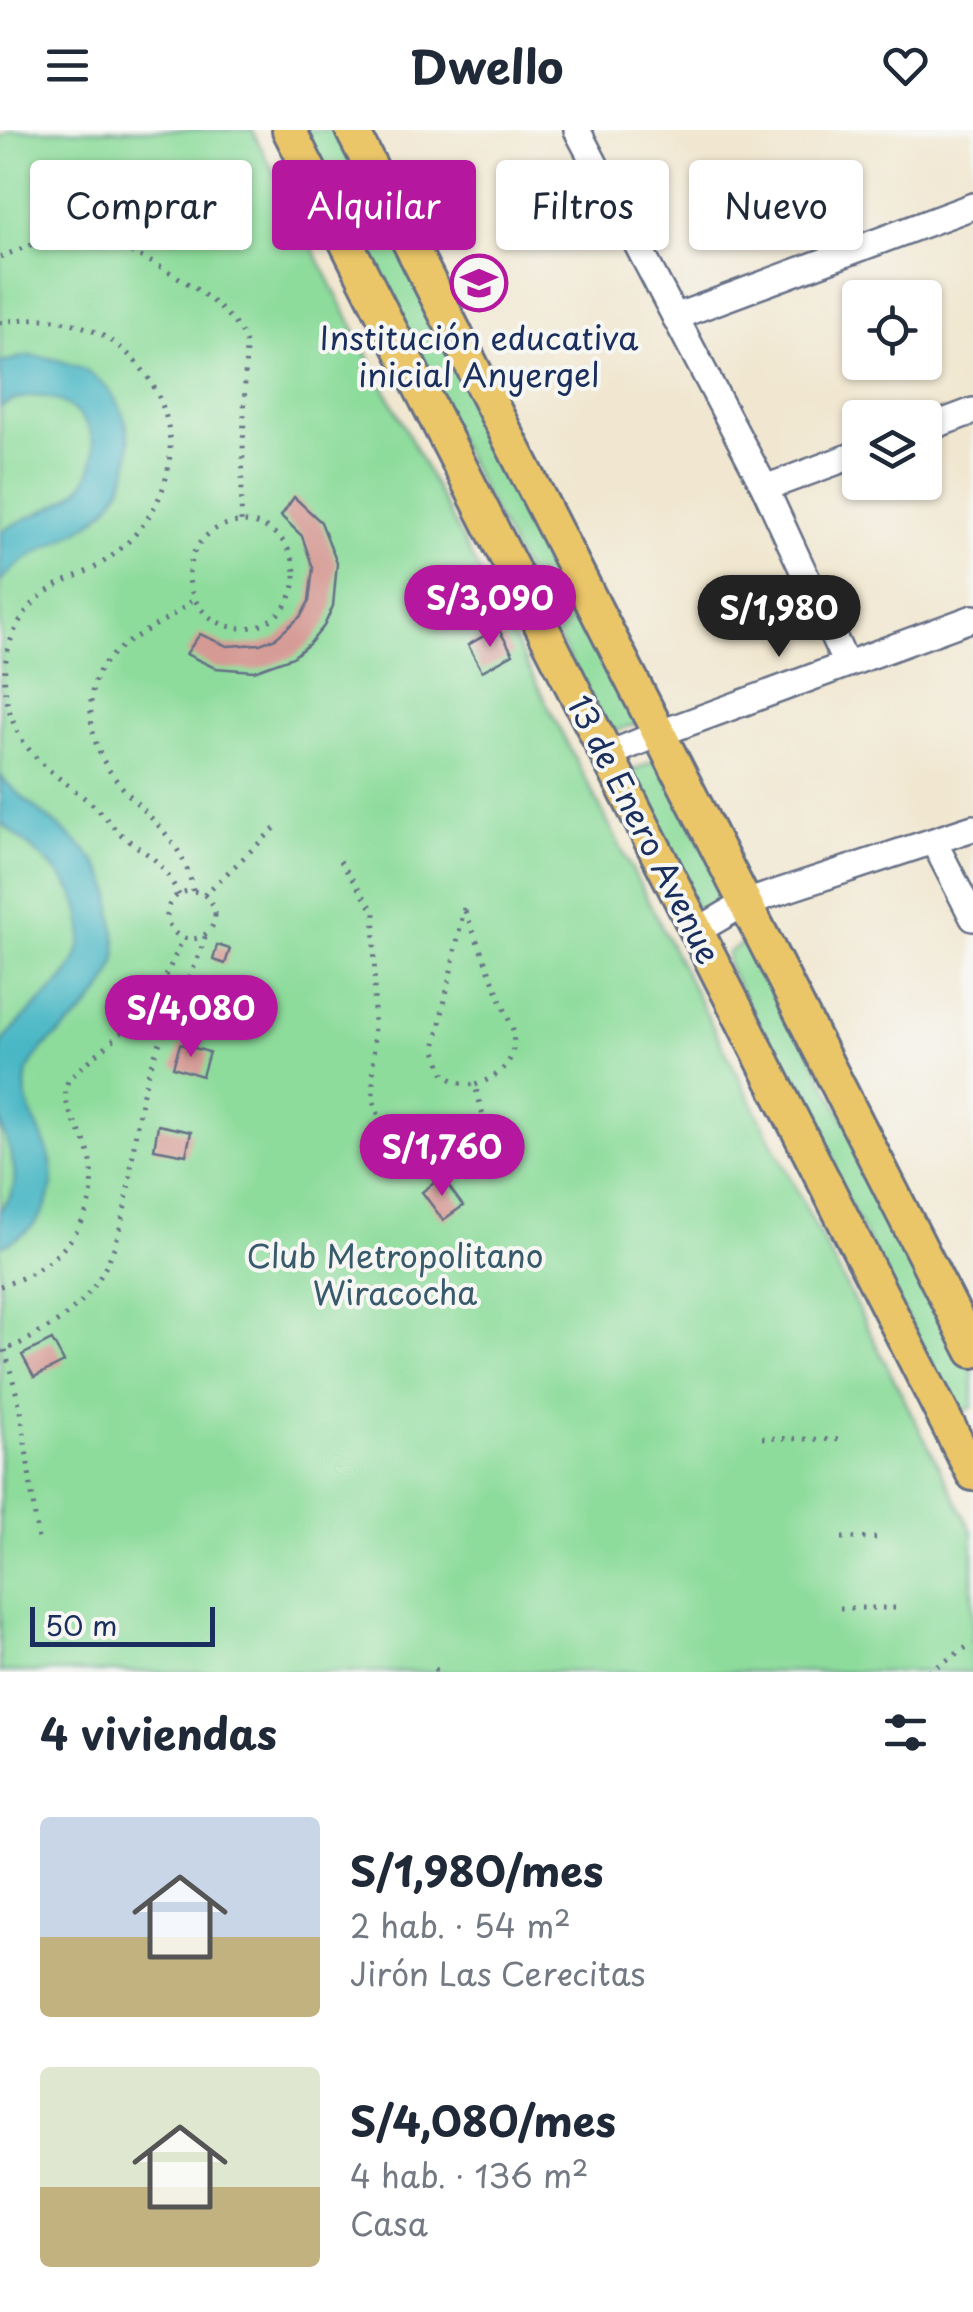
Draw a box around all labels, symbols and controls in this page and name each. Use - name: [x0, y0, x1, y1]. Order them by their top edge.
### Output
- text: Dwello: [410, 31, 563, 99]
- icon: menu: [40, 38, 95, 93]
- icon: heart: [878, 38, 933, 93]
- chip: Comprar: [30, 160, 252, 250]
- chip: Alquilar: [272, 160, 476, 250]
- chip: Filtros: [496, 160, 669, 250]
- chip: Nuevo: [689, 160, 863, 250]
- school or university icon: Institución educativa inicial Anyergel: [449, 253, 509, 313]
- map controls: [842, 280, 942, 500]
- button: locate: [842, 280, 942, 380]
- place label: Institución educativa inicial Anyergel: [320, 313, 638, 398]
- button: layers: [842, 400, 942, 500]
- pin: S/3,090: [398, 565, 582, 650]
- text: S/3,090: [426, 573, 554, 621]
- pin: S/1,980: [687, 575, 871, 660]
- text: S/1,980: [720, 583, 838, 631]
- street label: 13 de Enero Avenue: [556, 686, 734, 972]
- pin: S/4,080: [99, 975, 283, 1060]
- text: S/4,080: [127, 983, 255, 1031]
- pin: S/1,760: [350, 1114, 534, 1199]
- text: S/1,760: [382, 1122, 502, 1170]
- park label: Club Metropolitano Wiracocha: [247, 1231, 543, 1316]
- scale bar: [30, 1602, 215, 1646]
- text: 50 m: [45, 1603, 118, 1646]
- text: 4 viviendas: [40, 1701, 277, 1764]
- icon: filters: [878, 1705, 933, 1760]
- text: S/1,980/mes: [350, 1838, 603, 1901]
- icon: home: [120, 1857, 240, 1977]
- text: 2 hab. · 54 m²: [350, 1901, 571, 1949]
- text: Jirón Las Cerecitas: [350, 1949, 645, 1997]
- text: S/4,080/mes: [350, 2088, 616, 2151]
- icon: home: [120, 2107, 240, 2227]
- text: 4 hab. · 136 m²: [350, 2151, 588, 2199]
- text: Casa: [350, 2199, 428, 2247]

